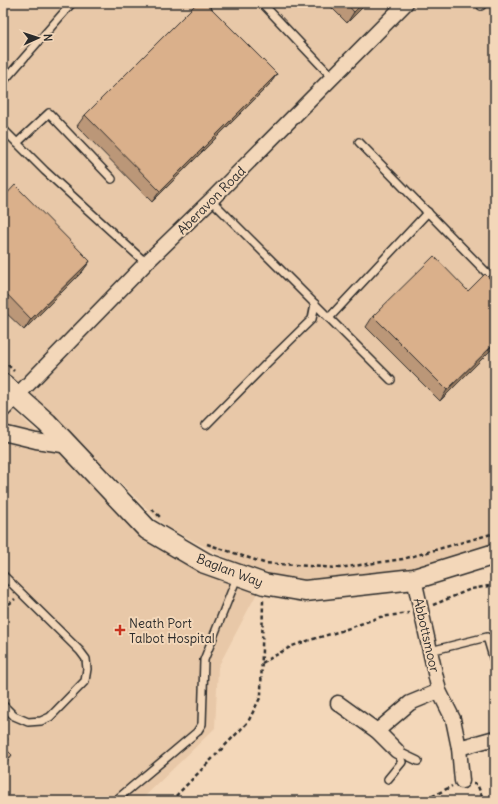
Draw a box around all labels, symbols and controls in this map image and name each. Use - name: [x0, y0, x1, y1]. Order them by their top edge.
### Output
- north arrow: [18, 18, 58, 58]
- text: N: [41, 33, 55, 42]
- street label: Aberavon Road: [174, 162, 249, 238]
- street label: Baglan Way: [194, 550, 266, 591]
- street label: Abbottsmoor: [410, 596, 443, 675]
- place label: Neath Port Talbot Hospital: [129, 615, 215, 647]
- marker: Neath Port Talbot Hospital: [114, 624, 126, 636]

